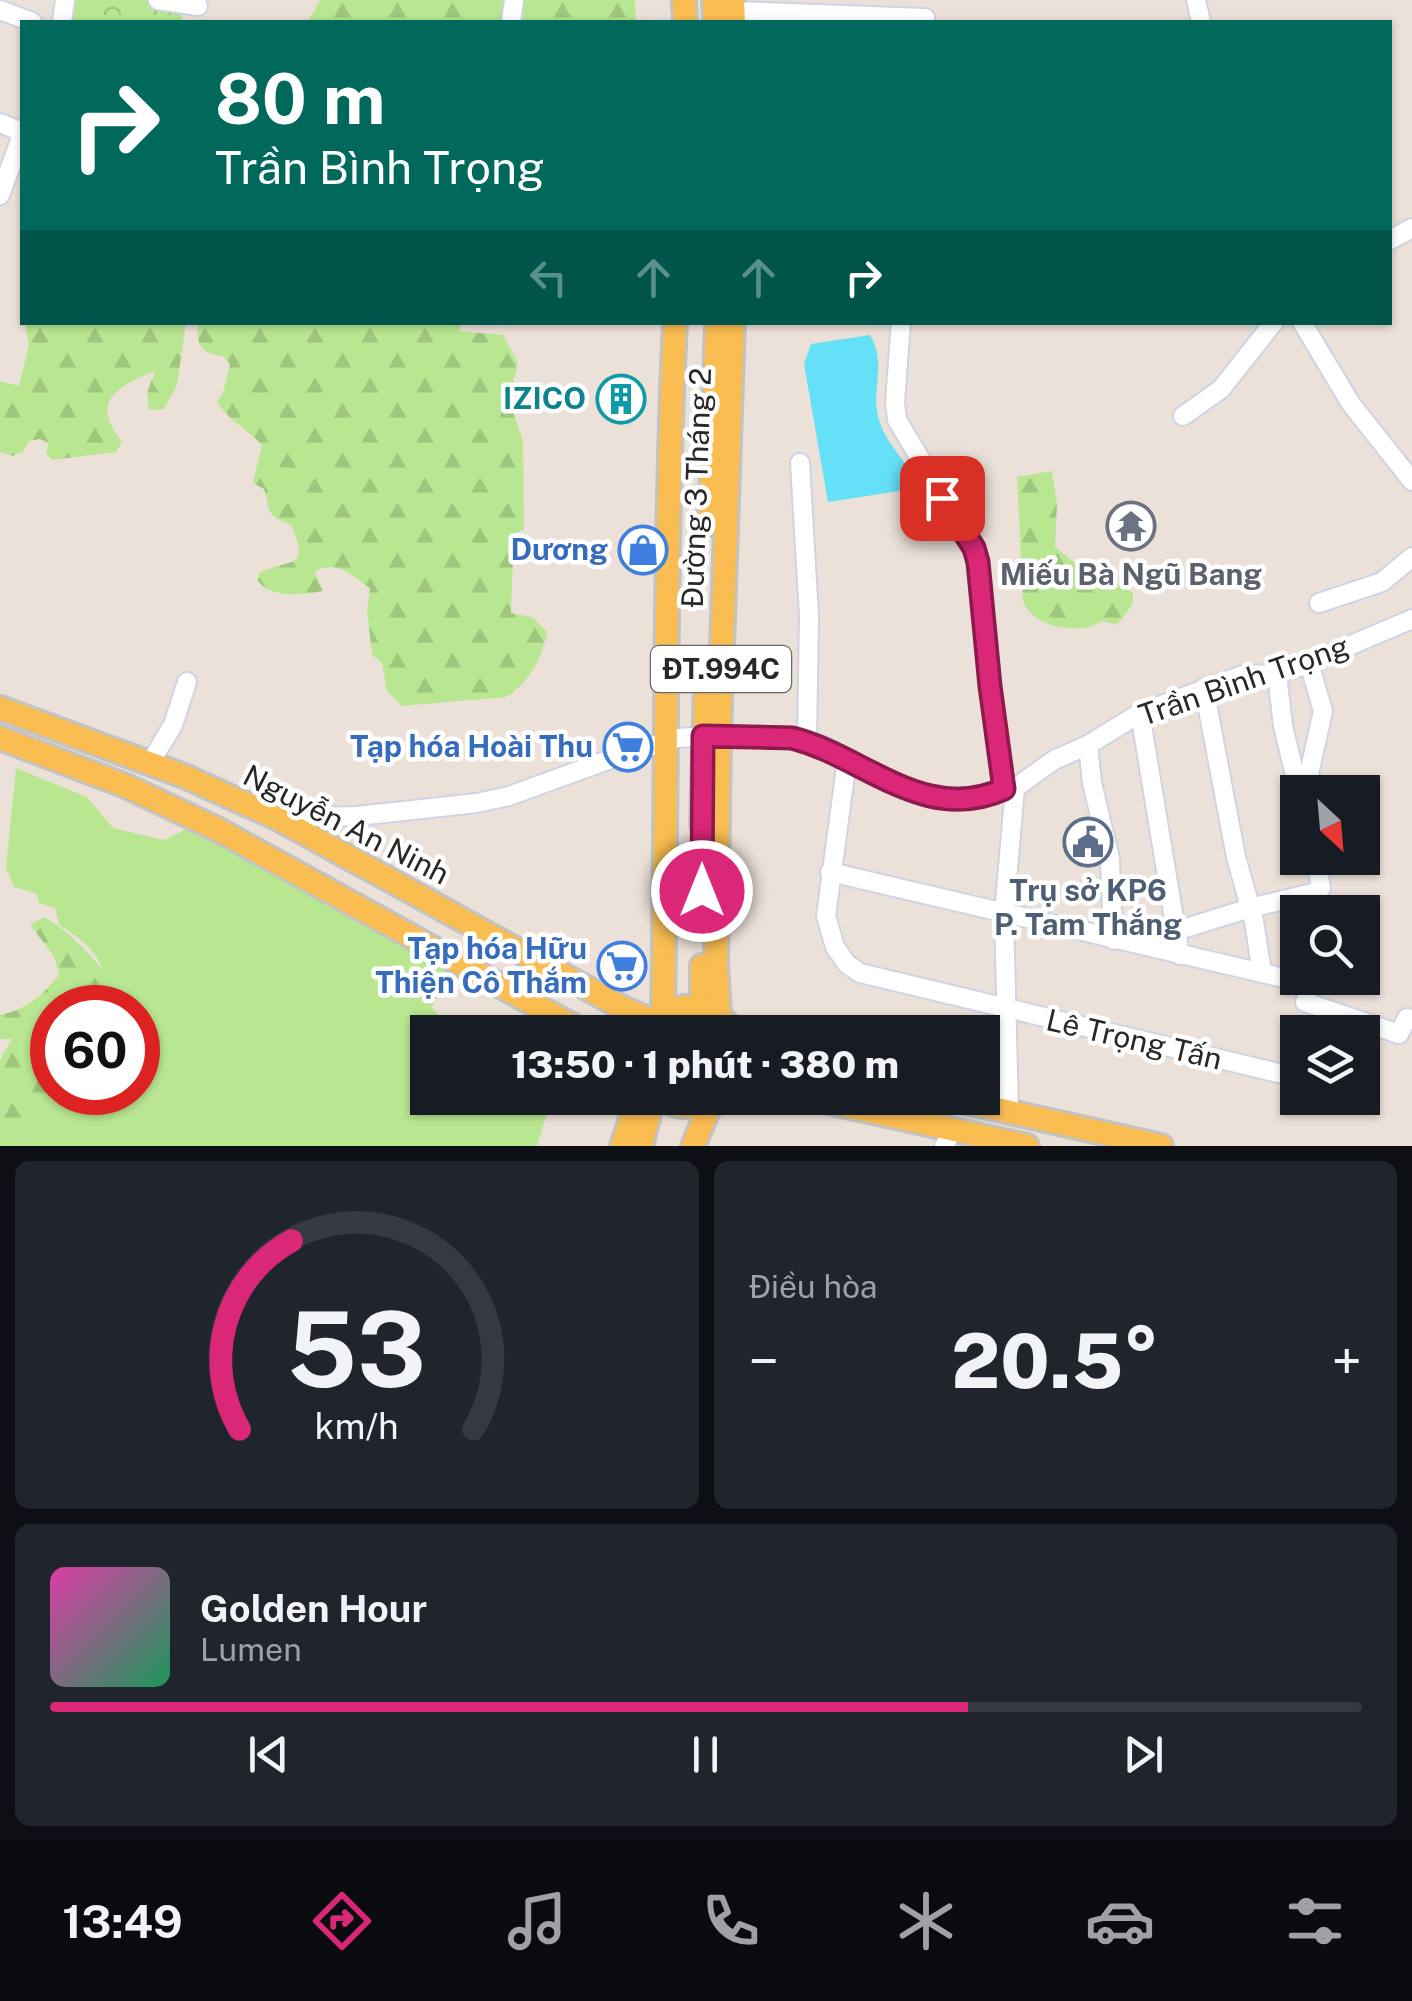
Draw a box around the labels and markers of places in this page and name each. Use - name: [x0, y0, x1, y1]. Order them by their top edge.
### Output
- building icon: IZICO: [595, 373, 647, 425]
- place label: IZICO: [503, 380, 586, 416]
- pin: [900, 456, 985, 541]
- temple icon: Miếu Bà Ngũ Bang: [1105, 500, 1157, 552]
- shop icon: Dương: [617, 524, 669, 576]
- place label: Dương: [511, 531, 608, 567]
- place label: Miếu Bà Ngũ Bang: [1000, 556, 1262, 592]
- supermarket icon: Tạp hóa Hoài Thu: [602, 721, 654, 773]
- place label: Tạp hóa Hoài Thu: [350, 728, 593, 764]
- public building icon: Trụ sở KP6 P. Tam Thắng: [1062, 816, 1114, 868]
- place label: Trụ sở KP6 P. Tam Thắng: [994, 872, 1182, 942]
- place label: Tạp hóa Hữu Thiện Cô Thắm: [375, 930, 587, 1000]
- supermarket icon: Tạp hóa Hữu Thiện Cô Thắm: [596, 940, 648, 992]

